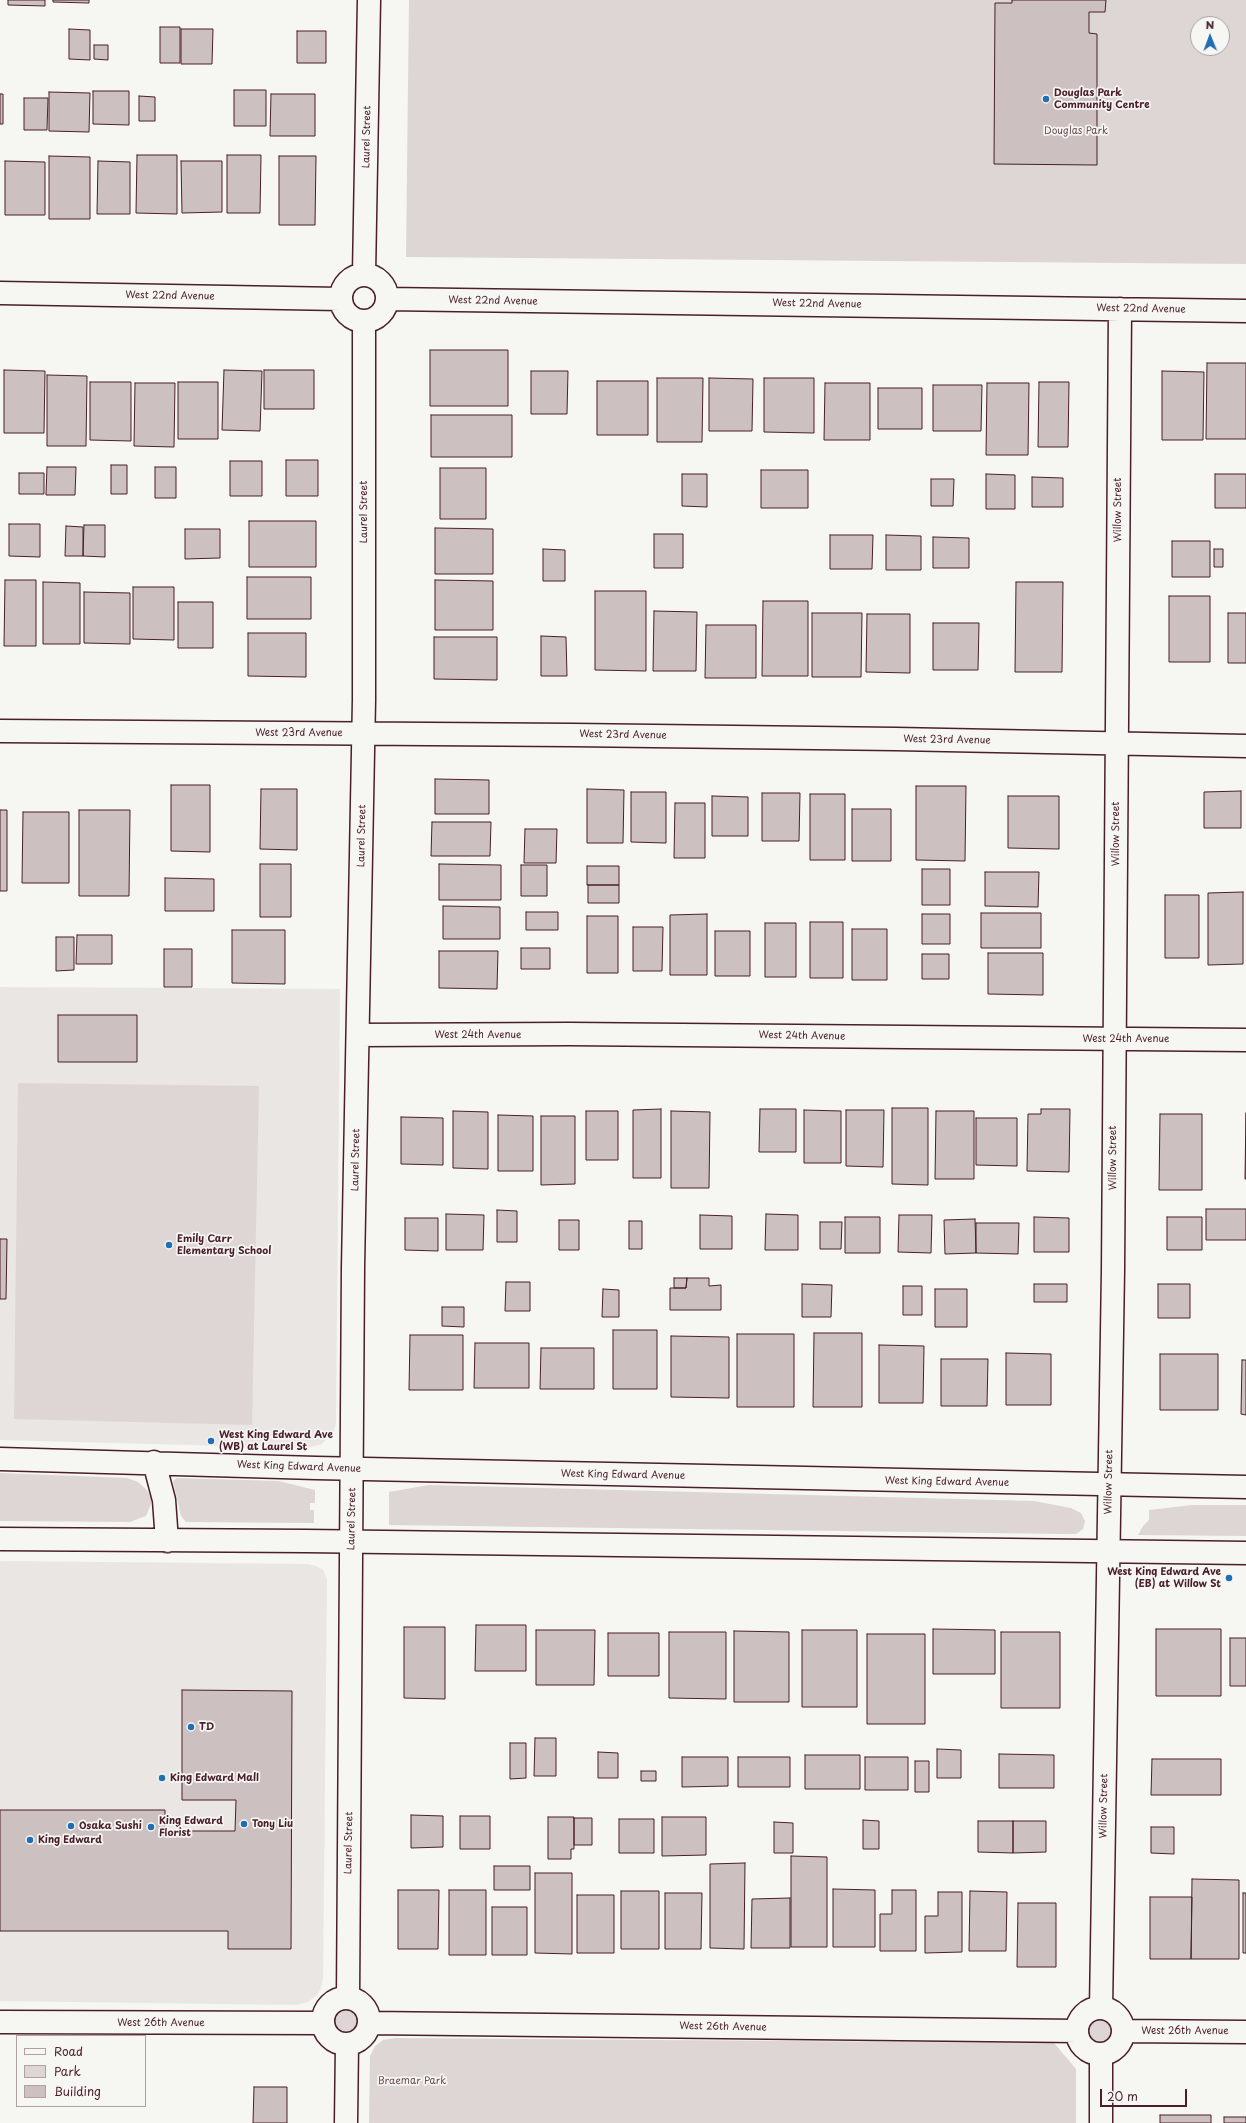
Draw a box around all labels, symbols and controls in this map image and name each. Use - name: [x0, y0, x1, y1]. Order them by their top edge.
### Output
- north arrow: [1190, 16, 1230, 56]
- text: N: [1205, 16, 1214, 33]
- place label: Douglas Park Community Centre: [1054, 87, 1150, 110]
- marker: Douglas Park Community Centre: [1041, 94, 1051, 104]
- street label: Laurel Street: [360, 106, 374, 168]
- park label: Douglas Park: [1044, 125, 1108, 137]
- street label: West 22nd Avenue: [125, 289, 215, 303]
- street label: West 22nd Avenue: [448, 294, 538, 308]
- street label: West 22nd Avenue: [772, 297, 862, 311]
- street label: West 22nd Avenue: [1096, 302, 1186, 316]
- street label: Willow Street: [1112, 478, 1124, 542]
- street label: Laurel Street: [358, 481, 370, 543]
- street label: West 23rd Avenue: [255, 727, 343, 739]
- street label: West 23rd Avenue: [579, 728, 667, 742]
- street label: West 23rd Avenue: [903, 733, 991, 747]
- street label: Willow Street: [1110, 802, 1122, 866]
- street label: Laurel Street: [355, 805, 369, 867]
- street label: West 24th Avenue: [435, 1029, 521, 1041]
- street label: West 24th Avenue: [759, 1029, 845, 1043]
- street label: West 24th Avenue: [1083, 1033, 1169, 1045]
- street label: Willow Street: [1107, 1126, 1119, 1190]
- street label: Laurel Street: [349, 1129, 363, 1191]
- place label: Emily Carr Elementary School: [177, 1233, 271, 1256]
- marker: Emily Carr Elementary School: [164, 1240, 174, 1250]
- place label: West King Edward Ave (WB) at Laurel St: [219, 1429, 333, 1452]
- marker: West King Edward Ave (WB) at Laurel St: [206, 1436, 216, 1446]
- street label: Willow Street: [1102, 1450, 1116, 1514]
- street label: West King Edward Avenue: [237, 1459, 361, 1475]
- street label: West King Edward Avenue: [561, 1468, 685, 1482]
- street label: West King Edward Avenue: [885, 1475, 1009, 1489]
- street label: Laurel Street: [345, 1488, 359, 1550]
- place label: West King Edward Ave (EB) at Willow St: [1107, 1566, 1221, 1590]
- marker: West King Edward Ave (EB) at Willow St: [1224, 1573, 1234, 1583]
- place label: TD: [199, 1721, 214, 1733]
- marker: TD: [186, 1722, 196, 1732]
- place label: King Edward Mall: [170, 1772, 259, 1784]
- marker: King Edward Mall: [157, 1773, 167, 1783]
- street label: Willow Street: [1097, 1774, 1111, 1838]
- street label: Laurel Street: [342, 1812, 356, 1874]
- place label: King Edward Florist: [159, 1815, 223, 1838]
- place label: Tony Liu: [252, 1818, 293, 1830]
- marker: Tony Liu: [239, 1819, 249, 1829]
- place label: Osaka Sushi: [79, 1820, 142, 1832]
- marker: Osaka Sushi: [66, 1821, 76, 1831]
- marker: King Edward Florist: [146, 1822, 156, 1832]
- place label: King Edward: [38, 1834, 102, 1846]
- marker: King Edward: [25, 1835, 35, 1845]
- street label: West 26th Avenue: [117, 2017, 205, 2029]
- street label: West 26th Avenue: [679, 2020, 767, 2034]
- street label: West 26th Avenue: [1141, 2025, 1229, 2037]
- legend: [16, 2035, 146, 2107]
- text: Road: [54, 2042, 83, 2060]
- text: Park: [54, 2062, 81, 2080]
- park label: Braemar Park: [378, 2075, 446, 2087]
- scale bar: [1102, 2081, 1189, 2107]
- text: Building: [54, 2082, 101, 2100]
- text: 20 m: [1107, 2087, 1138, 2105]

